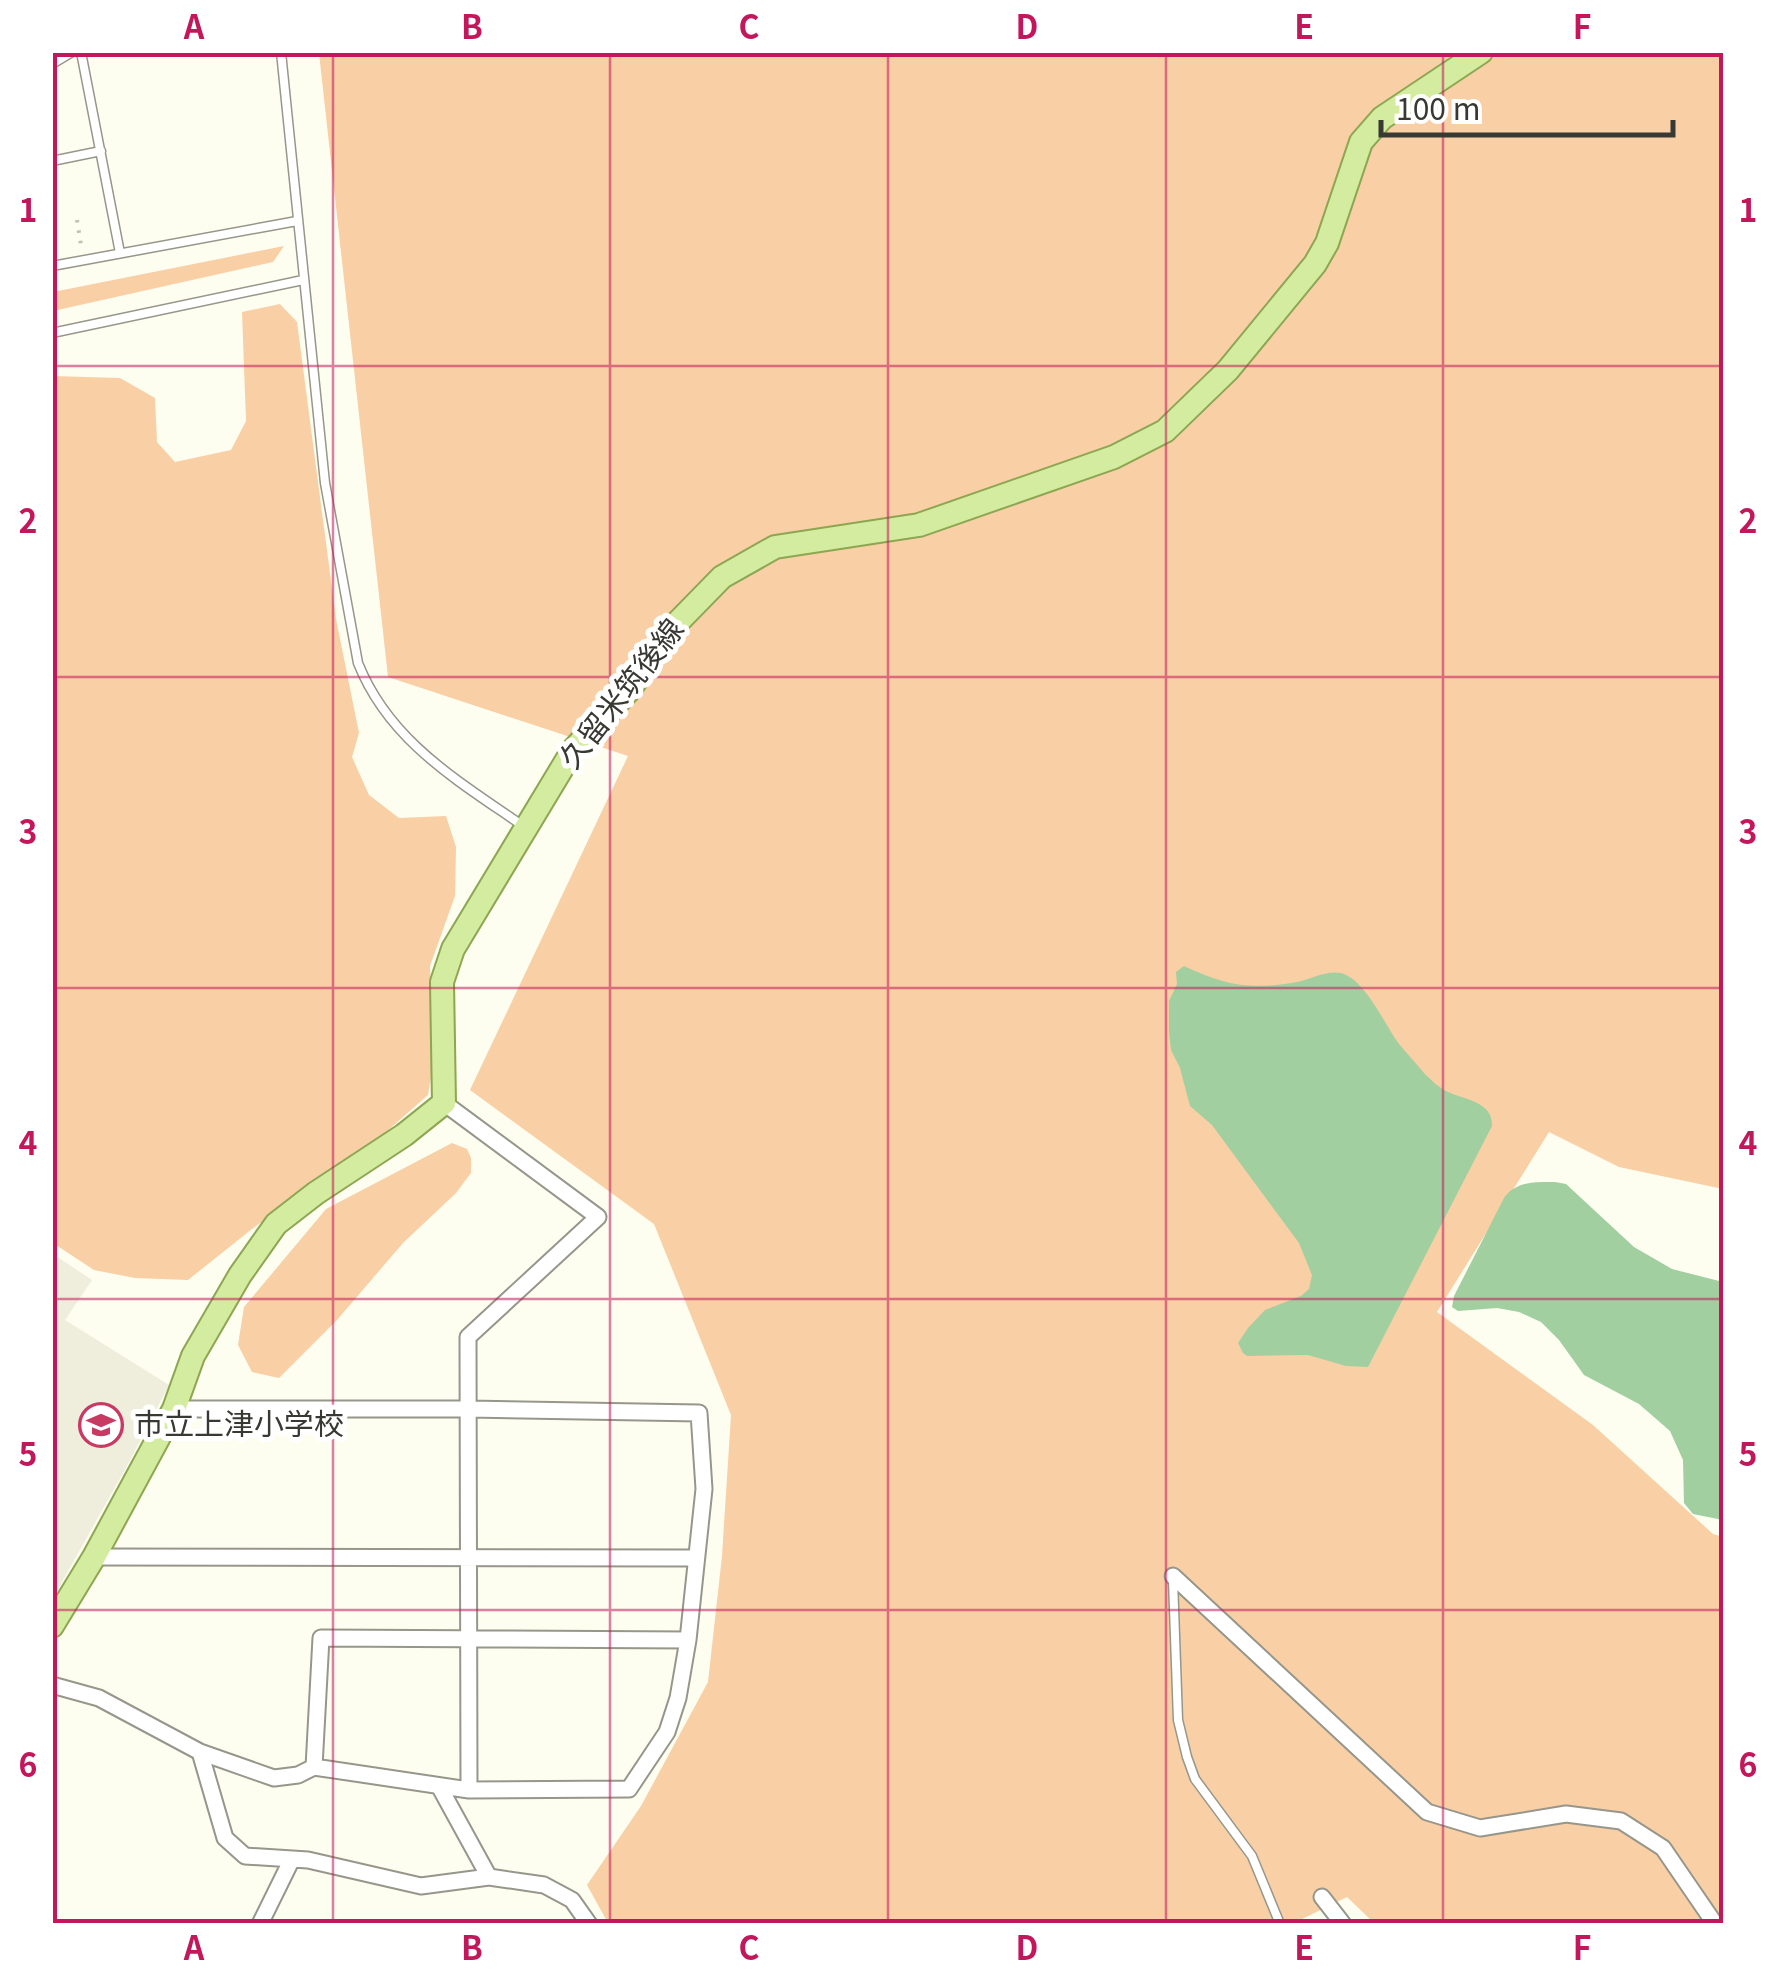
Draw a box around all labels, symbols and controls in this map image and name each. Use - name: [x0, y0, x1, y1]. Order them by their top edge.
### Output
- text: A: [183, 2, 205, 48]
- text: B: [461, 2, 483, 48]
- text: C: [739, 2, 760, 48]
- text: D: [1016, 2, 1038, 48]
- text: E: [1294, 2, 1314, 48]
- text: F: [1573, 2, 1591, 48]
- scale bar: [1381, 75, 1674, 137]
- text: 100 m: [1396, 85, 1480, 129]
- text: 1: [19, 185, 37, 231]
- text: 1: [1739, 185, 1757, 231]
- text: 2: [19, 496, 37, 542]
- text: 2: [1739, 496, 1757, 542]
- street label: 久留米筑後線: [547, 608, 692, 777]
- text: 3: [19, 807, 37, 853]
- text: 3: [1739, 807, 1757, 853]
- text: 4: [19, 1118, 37, 1164]
- text: 4: [1739, 1118, 1757, 1164]
- place label: 市立上津小学校: [134, 1400, 344, 1444]
- school or university icon: 市立上津小学校: [78, 1402, 124, 1448]
- text: 5: [19, 1429, 37, 1475]
- text: 5: [1739, 1429, 1757, 1475]
- text: 6: [19, 1740, 37, 1786]
- text: 6: [1739, 1740, 1757, 1786]
- text: A: [183, 1923, 205, 1969]
- text: B: [461, 1923, 483, 1969]
- text: C: [739, 1923, 760, 1969]
- text: D: [1016, 1923, 1038, 1969]
- text: E: [1294, 1923, 1314, 1969]
- text: F: [1573, 1923, 1591, 1969]

